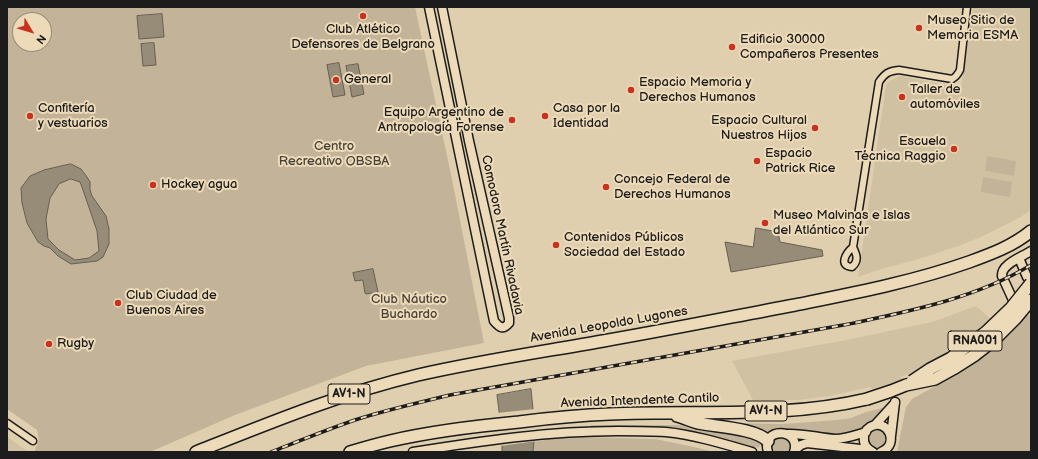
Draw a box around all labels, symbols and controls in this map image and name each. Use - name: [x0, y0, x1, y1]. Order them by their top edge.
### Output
- marker: Club Atlético Defensores de Belgrano: [358, 11, 368, 21]
- north arrow: [12, 12, 52, 52]
- place label: Museo Sitio de Memoria ESMA: [927, 13, 1018, 44]
- place label: Club Atlético Defensores de Belgrano: [291, 22, 435, 53]
- marker: Museo Sitio de Memoria ESMA: [914, 23, 924, 33]
- text: N: [33, 32, 49, 46]
- place label: Edificio 30000 Compañeros Presentes: [740, 32, 879, 63]
- marker: Edificio 30000 Compañeros Presentes: [727, 42, 737, 52]
- place label: General: [344, 72, 391, 88]
- marker: General: [331, 75, 341, 85]
- place label: Espacio Memoria y Derechos Humanos: [639, 75, 756, 106]
- place label: Taller de automóviles: [910, 82, 980, 113]
- marker: Espacio Memoria y Derechos Humanos: [626, 85, 636, 95]
- marker: Taller de automóviles: [897, 92, 907, 102]
- place label: Confitería y vestuarios: [38, 101, 108, 132]
- place label: Casa por la Identidad: [553, 101, 620, 132]
- place label: Equipo Argentino de Antropología Forense: [378, 105, 504, 136]
- marker: Confitería y vestuarios: [25, 111, 35, 121]
- marker: Casa por la Identidad: [540, 111, 550, 121]
- place label: Espacio Cultural Nuestros Hijos: [711, 113, 807, 144]
- marker: Equipo Argentino de Antropología Forense: [507, 115, 517, 125]
- marker: Espacio Cultural Nuestros Hijos: [810, 123, 820, 133]
- place label: Escuela Técnica Raggio: [855, 134, 946, 165]
- park label: Centro Recreativo OBSBA: [279, 139, 389, 170]
- marker: Escuela Técnica Raggio: [949, 144, 959, 154]
- place label: Espacio Patrick Rice: [765, 146, 835, 177]
- street label: Comodoro Martín Rivadavia: [477, 154, 527, 316]
- marker: Espacio Patrick Rice: [752, 156, 762, 166]
- place label: Concejo Federal de Derechos Humanos: [614, 172, 731, 203]
- place label: Hockey agua: [161, 177, 237, 193]
- marker: Hockey agua: [148, 180, 158, 190]
- marker: Concejo Federal de Derechos Humanos: [601, 182, 611, 192]
- place label: Museo Malvinas e Islas del Atlántico Sur: [773, 208, 910, 239]
- marker: Museo Malvinas e Islas del Atlántico Sur: [760, 218, 770, 228]
- place label: Contenidos Públicos Sociedad del Estado: [564, 230, 685, 261]
- marker: Contenidos Públicos Sociedad del Estado: [551, 240, 561, 250]
- place label: Club Ciudad de Buenos Aires: [126, 288, 217, 319]
- park label: Club Náutico Buchardo: [371, 292, 447, 323]
- marker: Club Ciudad de Buenos Aires: [113, 298, 123, 308]
- street label: Avenida Leopoldo Lugones: [529, 303, 689, 347]
- road number: RNA001: [948, 331, 1002, 351]
- place label: Rugby: [57, 336, 94, 352]
- marker: Rugby: [44, 339, 54, 349]
- road number: AV1-N: [328, 384, 370, 404]
- street label: Avenida Intendente Cantilo: [560, 390, 720, 412]
- road number: AV1-N: [745, 401, 787, 421]

